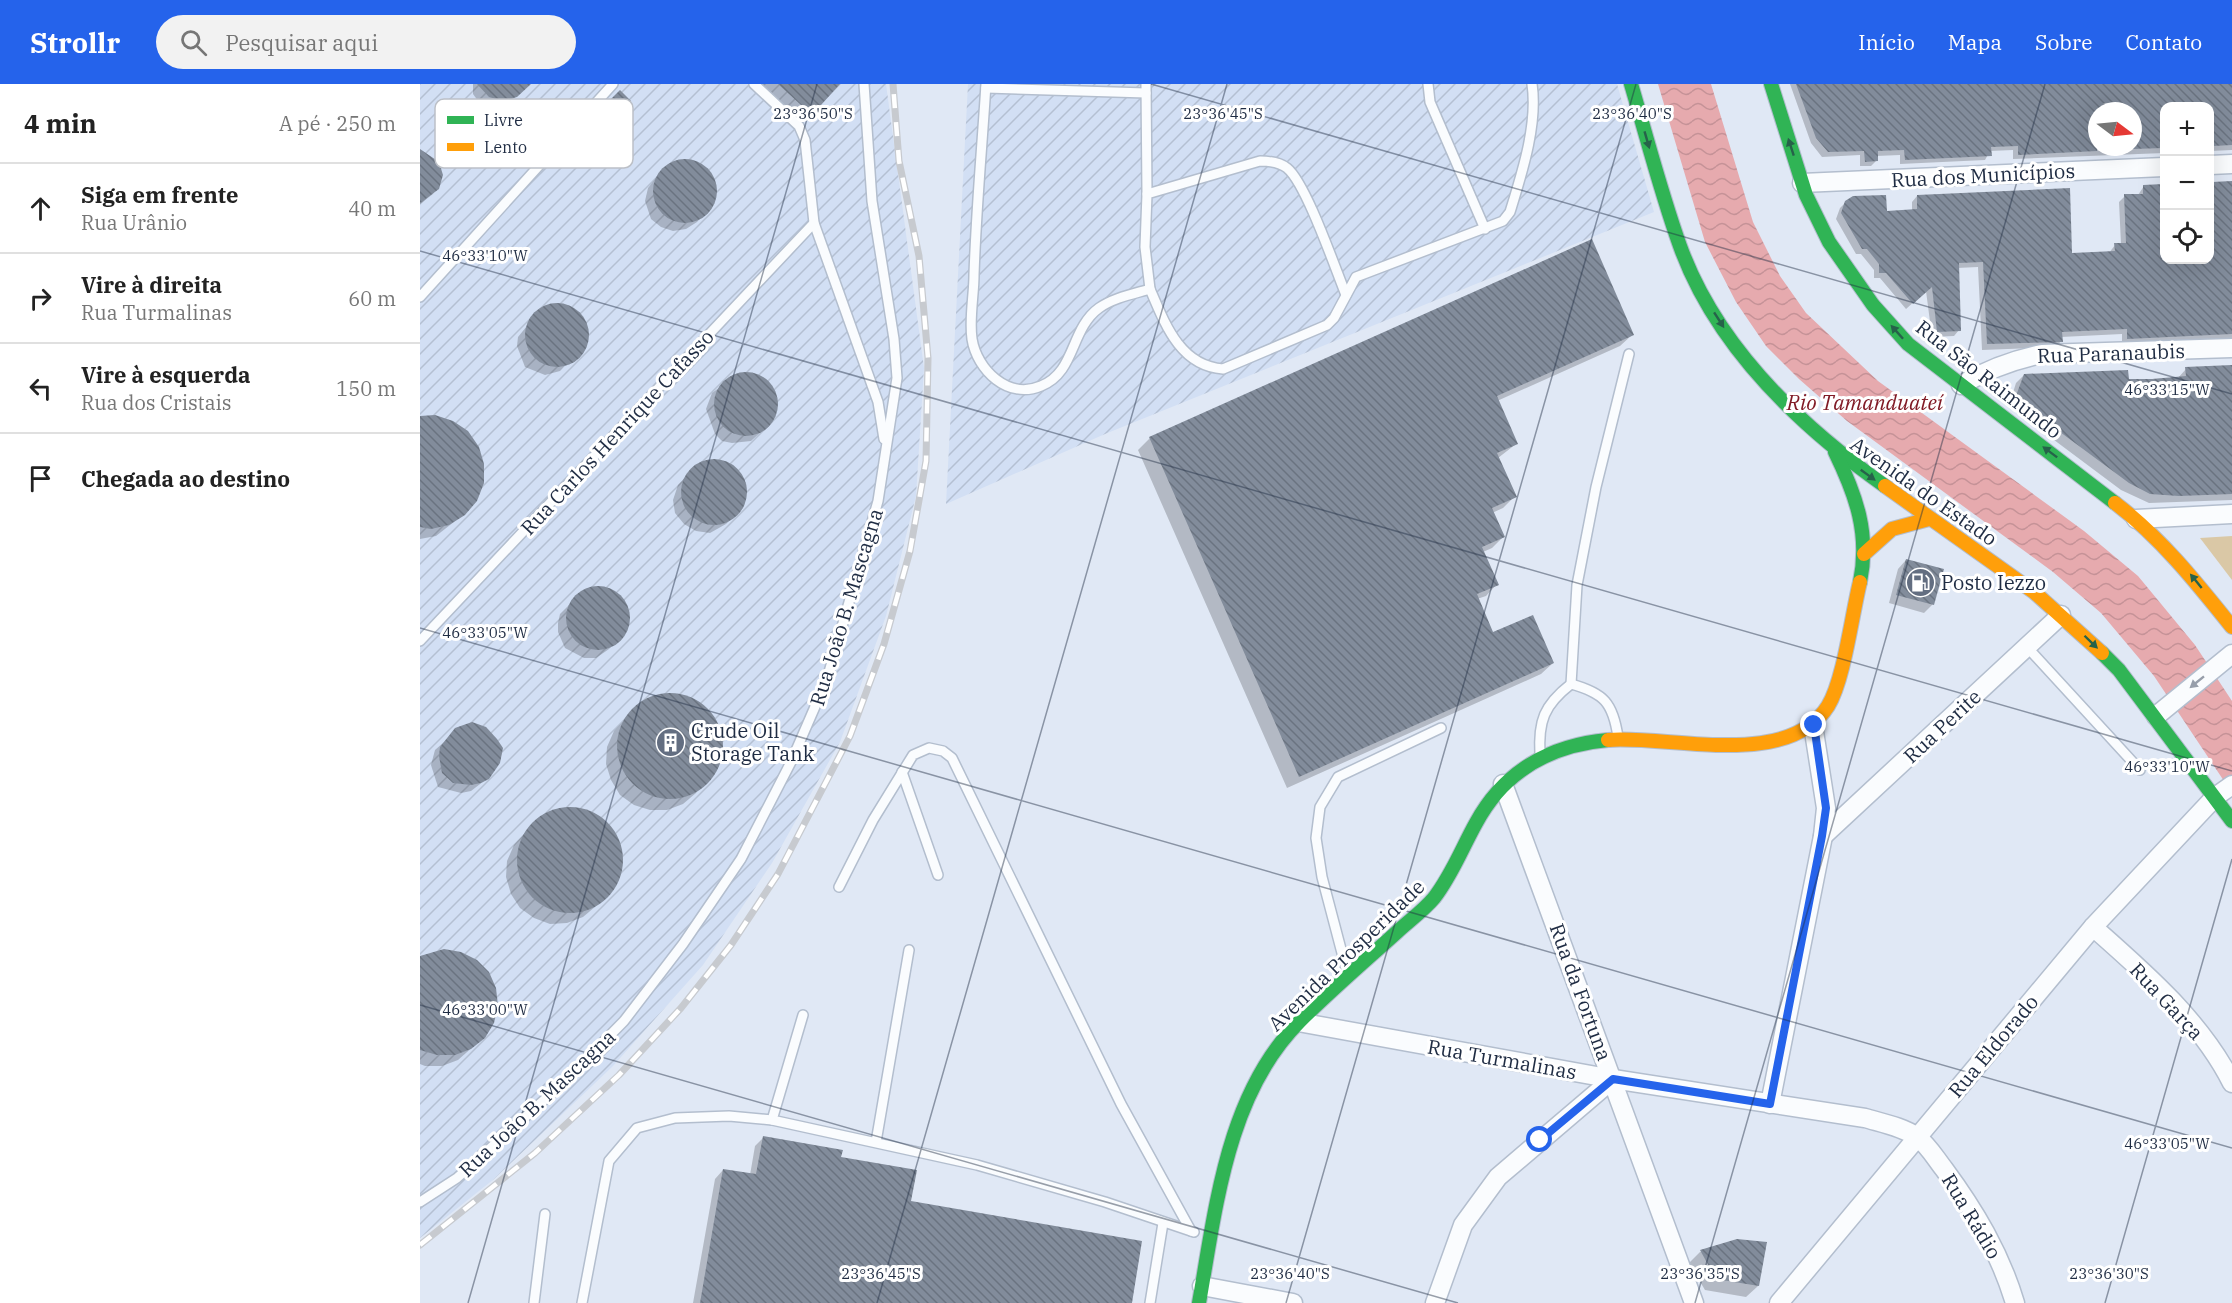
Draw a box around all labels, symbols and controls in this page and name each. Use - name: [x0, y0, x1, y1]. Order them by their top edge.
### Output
- search box: [156, 15, 576, 69]
- text: Strollr: [30, 24, 120, 61]
- icon: search: [177, 26, 210, 59]
- text: Pesquisar aqui: [225, 28, 378, 57]
- text: Início: [1858, 28, 1915, 56]
- text: Mapa: [1948, 28, 2002, 56]
- text: Sobre: [2035, 28, 2092, 56]
- text: Contato: [2125, 28, 2202, 56]
- legend: [435, 99, 633, 168]
- north arrow: [2088, 102, 2142, 156]
- map controls: [2160, 102, 2214, 264]
- button: +: [2160, 102, 2214, 156]
- text: 23°36'50"S: [773, 104, 853, 123]
- text: 23°36'45"S: [1183, 104, 1263, 123]
- text: 23°36'40"S: [1592, 104, 1672, 123]
- text: 4 min: [24, 106, 97, 140]
- text: A pé · 250 m: [279, 110, 396, 137]
- text: Livre: [484, 110, 523, 130]
- one-way arrow: [1643, 131, 1652, 149]
- text: Lento: [484, 137, 527, 157]
- one-way arrow: [1786, 138, 1795, 156]
- button: −: [2160, 156, 2214, 210]
- street label: Rua dos Municípios: [1890, 157, 2076, 193]
- text: Siga em frente: [81, 180, 238, 209]
- icon: ahead: [24, 192, 57, 225]
- text: 40 m: [348, 195, 396, 222]
- text: Rua Urânio: [81, 209, 187, 236]
- button: locate: [2160, 210, 2214, 264]
- text: 46°33'10"W: [442, 246, 528, 265]
- text: Vire à direita: [81, 270, 222, 299]
- icon: right: [24, 282, 57, 315]
- text: 60 m: [348, 285, 396, 312]
- text: Rua Turmalinas: [81, 299, 232, 326]
- one-way arrow: [1714, 312, 1725, 328]
- street label: Rua São Raimundo: [1910, 314, 2068, 444]
- street label: Rua Carlos Henrique Cafasso: [514, 323, 720, 541]
- one-way arrow: [1891, 325, 1904, 340]
- street label: Rua Paranaubis: [2036, 337, 2186, 369]
- text: Vire à esquerda: [81, 360, 251, 389]
- icon: left: [24, 372, 57, 405]
- text: 150 m: [336, 375, 396, 402]
- text: 46°33'15"W: [2124, 380, 2210, 399]
- water label: Rio Tamanduateí: [1786, 388, 1945, 416]
- text: Rua dos Cristais: [81, 389, 232, 416]
- street label: Avenida do Estado: [1845, 430, 2003, 552]
- one-way arrow: [2043, 447, 2058, 459]
- icon: arrive: [24, 462, 57, 495]
- text: Chegada ao destino: [81, 464, 290, 493]
- one-way arrow: [1859, 469, 1875, 481]
- street label: Rua João B. Mascagna: [803, 505, 889, 709]
- fuel station icon: Posto Iezzo: [1904, 566, 1936, 598]
- place label: Posto Iezzo: [1941, 569, 2046, 596]
- one-way arrow: [2190, 573, 2203, 589]
- text: 46°33'05"W: [442, 623, 528, 642]
- one-way arrow: [2083, 634, 2097, 648]
- one-way arrow: [2189, 676, 2205, 689]
- street label: Rua Perite: [1897, 683, 1987, 769]
- route end: [1800, 711, 1826, 737]
- place label: Crude Oil Storage Tank: [691, 717, 815, 767]
- building icon: Crude Oil Storage Tank: [654, 726, 686, 758]
- text: 46°33'10"W: [2124, 757, 2210, 776]
- street label: Avenida Prosperidade: [1262, 873, 1430, 1037]
- street label: Rua da Fortuna: [1544, 920, 1618, 1064]
- street label: Rua Garça: [2124, 956, 2210, 1046]
- street label: Rua Eldorado: [1942, 989, 2044, 1103]
- text: 46°33'00"W: [442, 1000, 528, 1019]
- street label: Rua João B. Mascagna: [453, 1023, 621, 1183]
- street label: Rua Turmalinas: [1425, 1033, 1579, 1085]
- route start: [1526, 1126, 1552, 1152]
- text: 46°33'05"W: [2124, 1134, 2210, 1153]
- street label: Rua Rádio: [1936, 1168, 2008, 1264]
- text: 23°36'45"S: [841, 1264, 921, 1283]
- text: 23°36'40"S: [1250, 1264, 1330, 1283]
- text: 23°36'35"S: [1660, 1264, 1740, 1283]
- text: 23°36'30"S: [2069, 1264, 2149, 1283]

